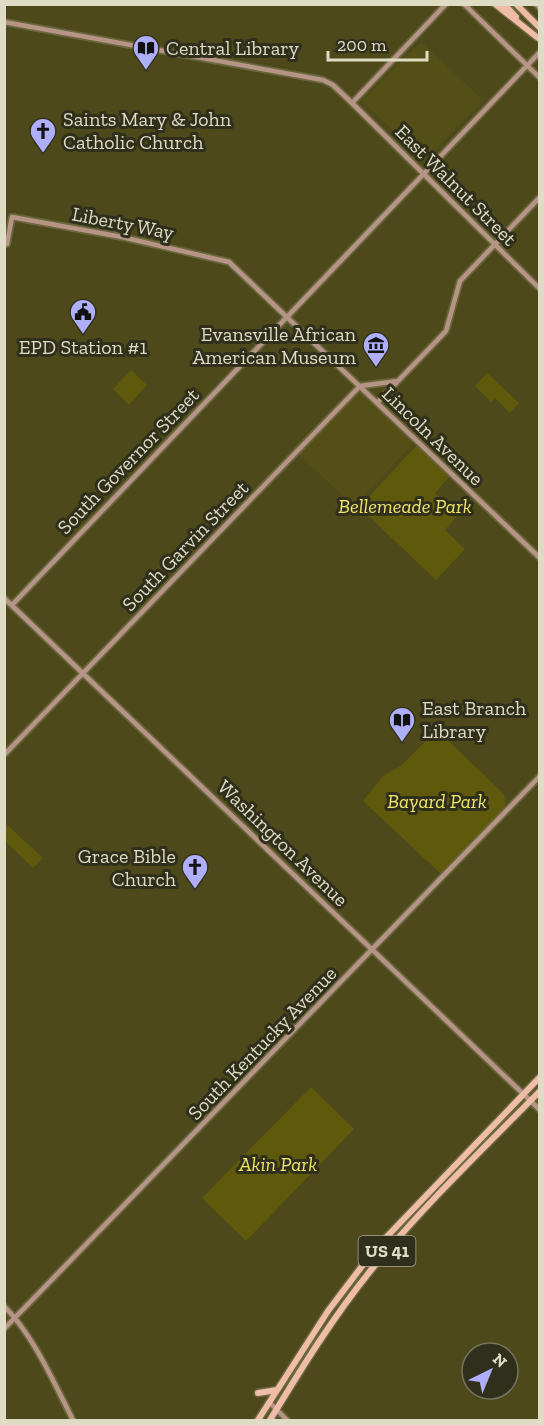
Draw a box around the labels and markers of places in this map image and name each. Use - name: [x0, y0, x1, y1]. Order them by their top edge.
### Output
- library icon: Central Library: [131, 33, 161, 71]
- place label: Central Library: [166, 36, 300, 60]
- place label: Saints Mary & John Catholic Church: [63, 107, 232, 154]
- church icon: Saints Mary & John Catholic Church: [28, 116, 58, 154]
- public building icon: EPD Station #1: [68, 297, 98, 335]
- place label: Evansville African American Museum: [192, 322, 357, 369]
- museum icon: Evansville African American Museum: [361, 330, 391, 368]
- place label: EPD Station #1: [19, 335, 147, 359]
- place label: East Branch Library: [422, 696, 527, 743]
- library icon: East Branch Library: [387, 705, 417, 743]
- place label: Grace Bible Church: [78, 844, 177, 891]
- church icon: Grace Bible Church: [180, 852, 210, 890]

